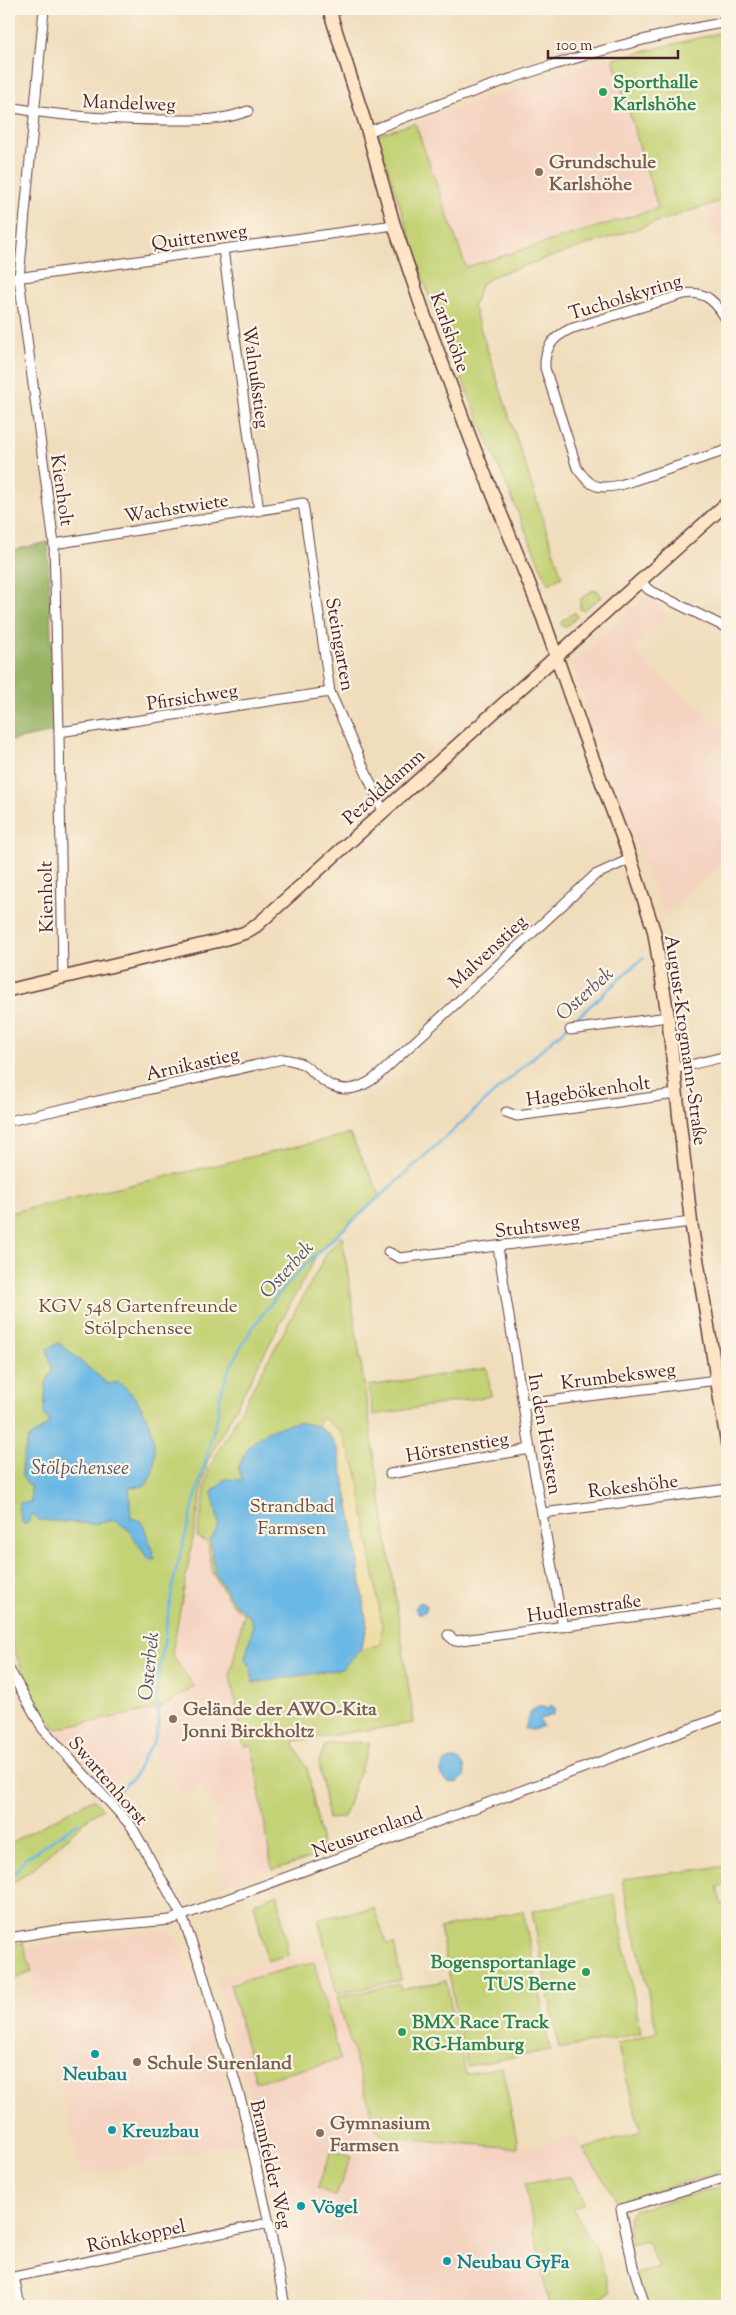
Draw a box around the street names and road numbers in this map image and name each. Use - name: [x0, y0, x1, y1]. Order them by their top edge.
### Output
- street label: Mandelweg: [82, 89, 176, 120]
- street label: Quittenweg: [150, 218, 249, 259]
- street label: Tucholskyring: [566, 268, 686, 328]
- street label: Karlshöhe: [422, 289, 476, 377]
- street label: Walnußstieg: [234, 324, 275, 430]
- street label: Kienholt: [42, 453, 79, 528]
- street label: Wachstwiete: [122, 488, 231, 531]
- street label: Steingarten: [317, 596, 360, 693]
- street label: Pfirsichweg: [145, 678, 240, 719]
- street label: Pezolddamm: [337, 743, 432, 832]
- street label: Kienholt: [33, 860, 62, 933]
- street label: Malvenstieg: [444, 909, 534, 996]
- street label: August-Krogmann-Straße: [656, 933, 713, 1147]
- street label: Arnikastieg: [143, 1042, 242, 1089]
- street label: Hagebökenholt: [525, 1070, 653, 1115]
- street label: Stuhtsweg: [493, 1209, 581, 1246]
- street label: Krumbeksweg: [559, 1357, 677, 1398]
- street label: In den Hörsten: [520, 1372, 567, 1497]
- street label: Hörstenstieg: [404, 1426, 511, 1471]
- street label: Rokeshöhe: [587, 1469, 680, 1506]
- street label: Hudlemstraße: [525, 1588, 643, 1631]
- street label: Swartenhorst: [61, 1731, 154, 1832]
- street label: Neusurenland: [309, 1801, 427, 1866]
- street label: Bramfelder Weg: [242, 2097, 298, 2232]
- street label: Rönkkoppel: [85, 2214, 188, 2261]

